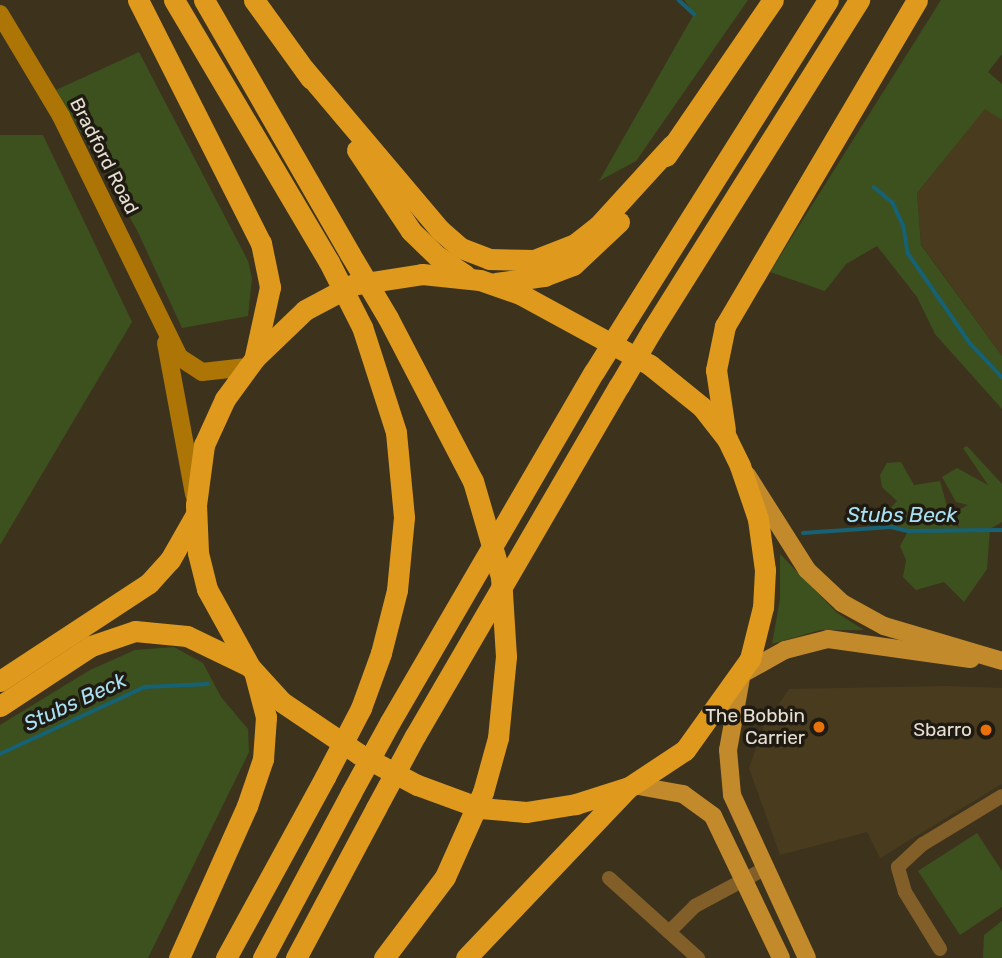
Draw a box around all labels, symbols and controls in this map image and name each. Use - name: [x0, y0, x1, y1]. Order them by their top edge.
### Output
- street label: Bradford Road: [65, 94, 143, 218]
- water label: Stubs Beck: [847, 502, 957, 528]
- water label: Stubs Beck: [20, 667, 130, 737]
- place label: The Bobbin Carrier: [705, 705, 805, 749]
- marker: The Bobbin Carrier: [811, 719, 827, 735]
- place label: Sbarro: [913, 719, 972, 741]
- marker: Sbarro: [978, 722, 994, 738]

